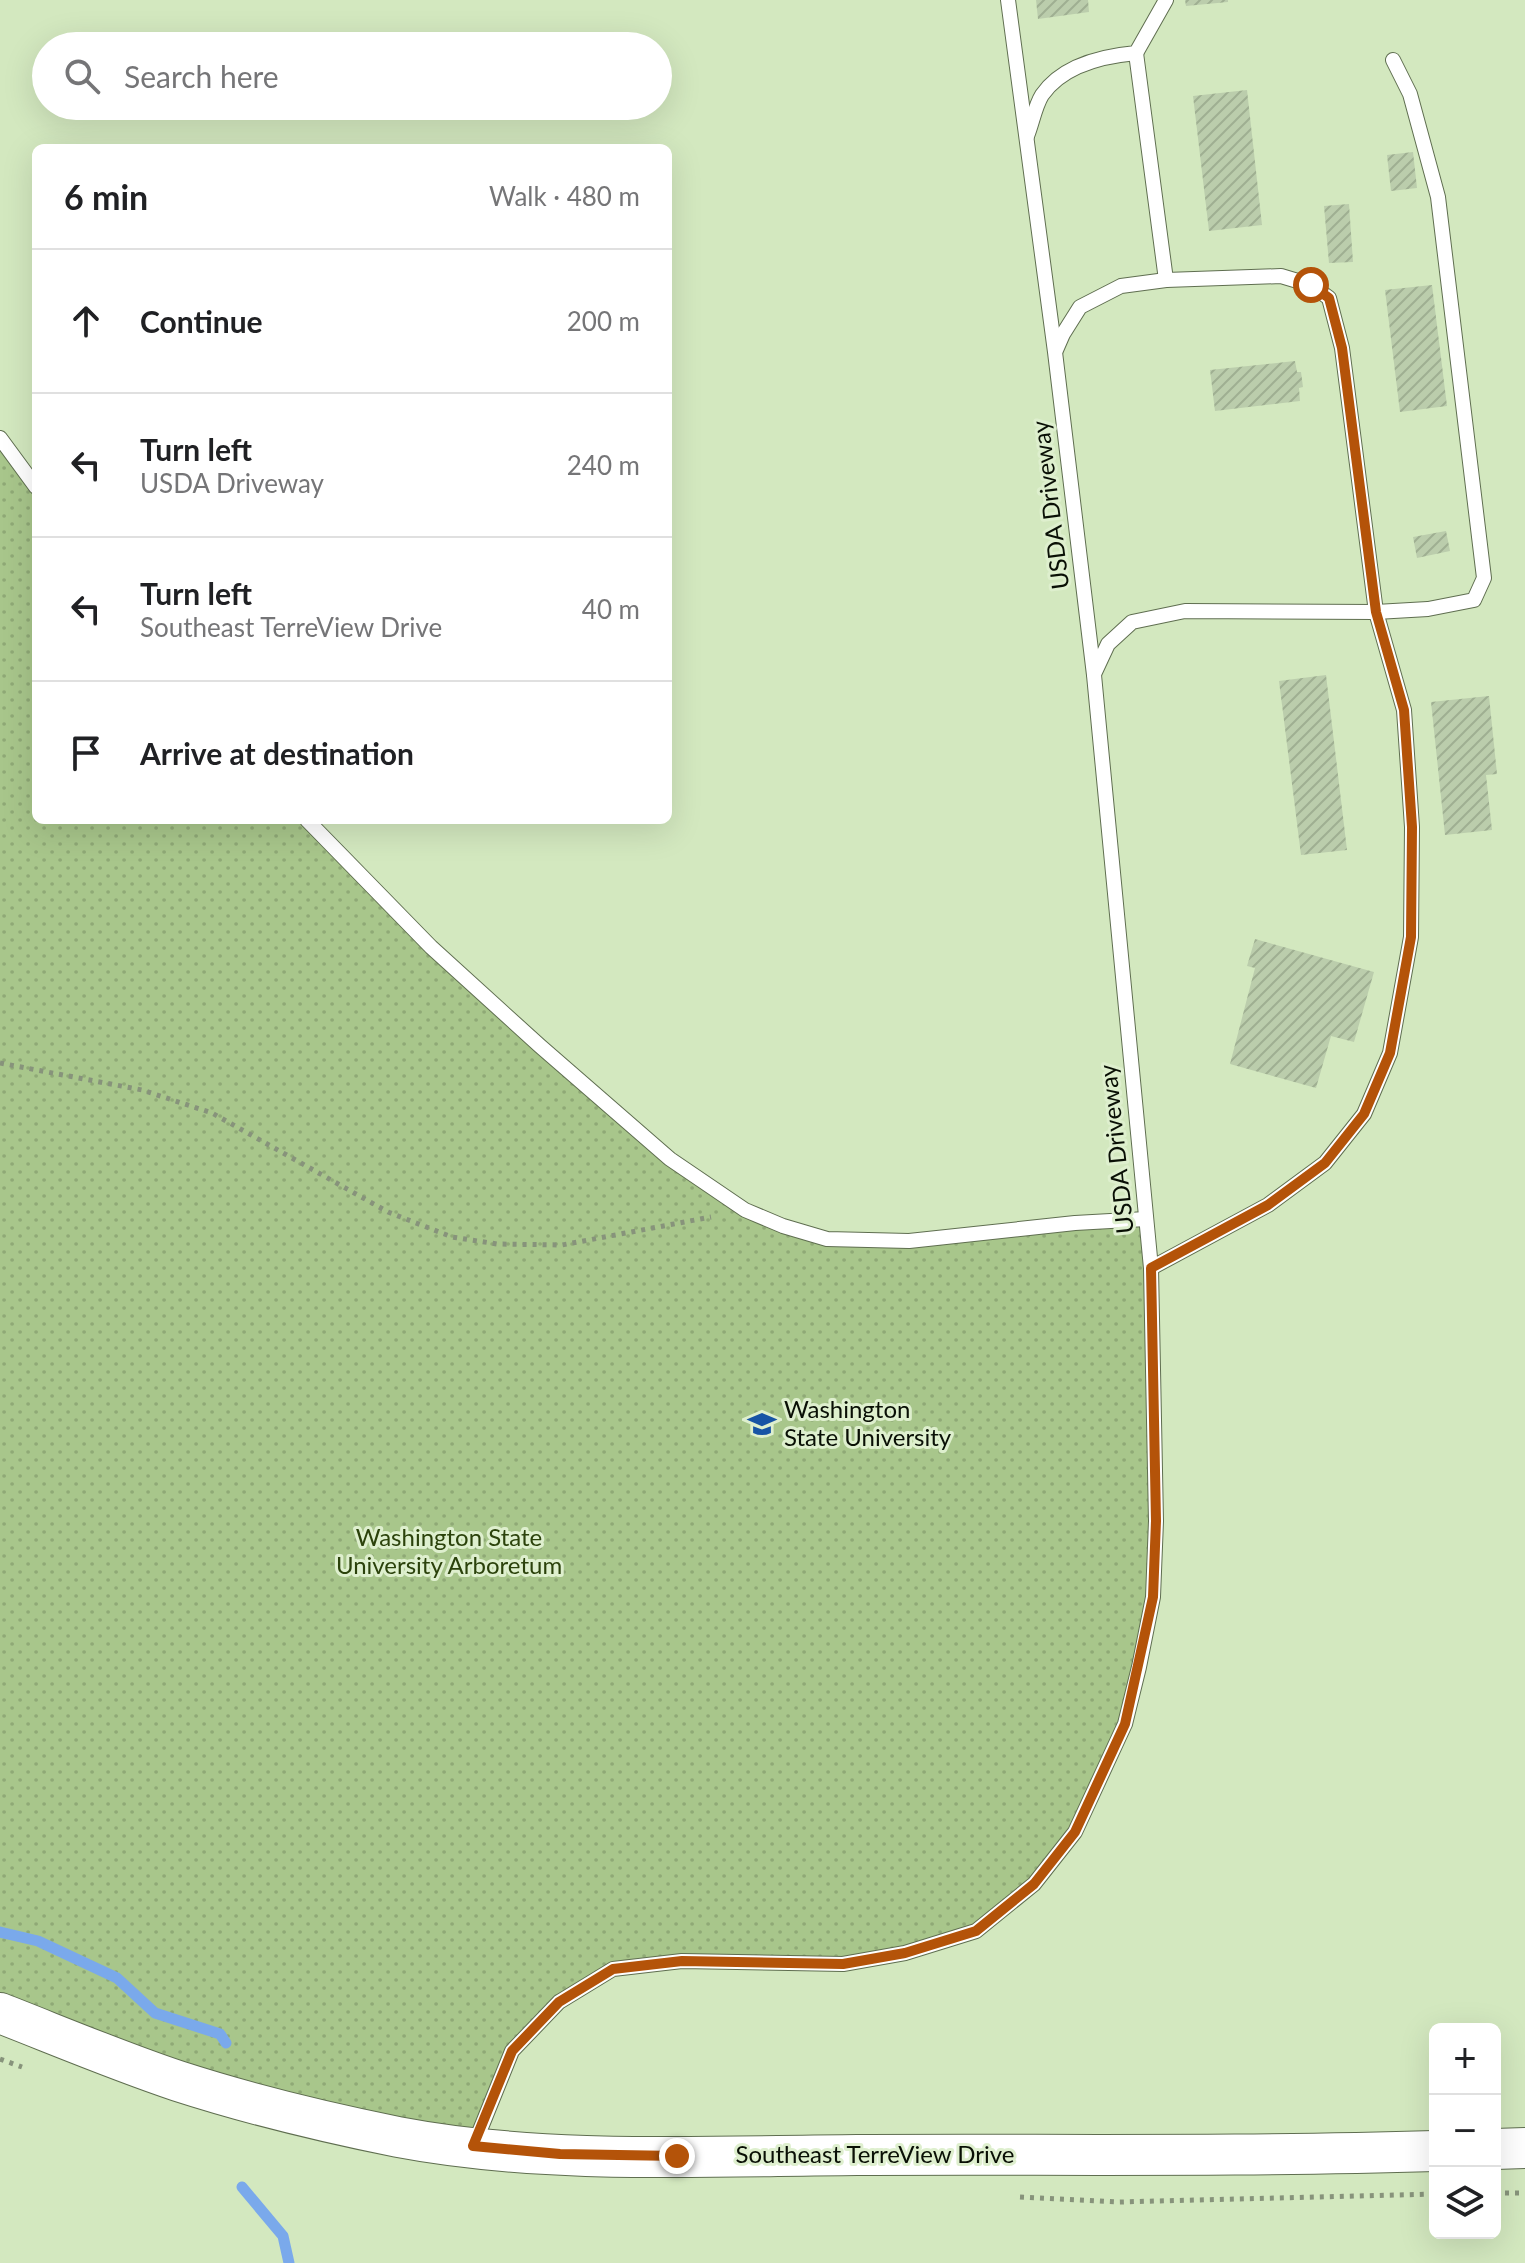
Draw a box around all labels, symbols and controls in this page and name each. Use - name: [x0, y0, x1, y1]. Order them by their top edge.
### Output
- search box: [32, 32, 672, 120]
- icon: search: [60, 54, 104, 98]
- text: Search here: [124, 58, 279, 94]
- text: 6 min: [64, 176, 148, 217]
- text: Walk · 480 m: [489, 180, 640, 212]
- route start: [1293, 267, 1329, 303]
- icon: ahead: [64, 299, 108, 343]
- text: Continue: [140, 303, 263, 339]
- text: 200 m: [567, 305, 640, 337]
- street label: USDA Driveway: [1025, 419, 1074, 591]
- text: Turn left: [140, 431, 252, 467]
- icon: left: [64, 443, 108, 487]
- text: 240 m: [567, 449, 640, 481]
- text: USDA Driveway: [140, 467, 324, 499]
- text: Turn left: [140, 575, 252, 611]
- icon: left: [64, 587, 108, 631]
- text: 40 m: [582, 593, 640, 625]
- text: Southeast TerreView Drive: [140, 611, 442, 643]
- icon: arrive: [64, 731, 108, 775]
- text: Arrive at destination: [140, 735, 414, 771]
- street label: USDA Driveway: [1092, 1063, 1139, 1235]
- place label: Washington State University: [784, 1394, 952, 1451]
- school or university icon: Washington State University: [747, 1409, 777, 1439]
- park label: Washington State University Arboretum: [336, 1522, 562, 1579]
- map controls: [1429, 2023, 1501, 2239]
- button: +: [1429, 2023, 1501, 2095]
- button: −: [1429, 2095, 1501, 2167]
- route end: [659, 2138, 695, 2174]
- street label: Southeast TerreView Drive: [735, 2139, 1015, 2168]
- button: layers: [1429, 2167, 1501, 2239]

